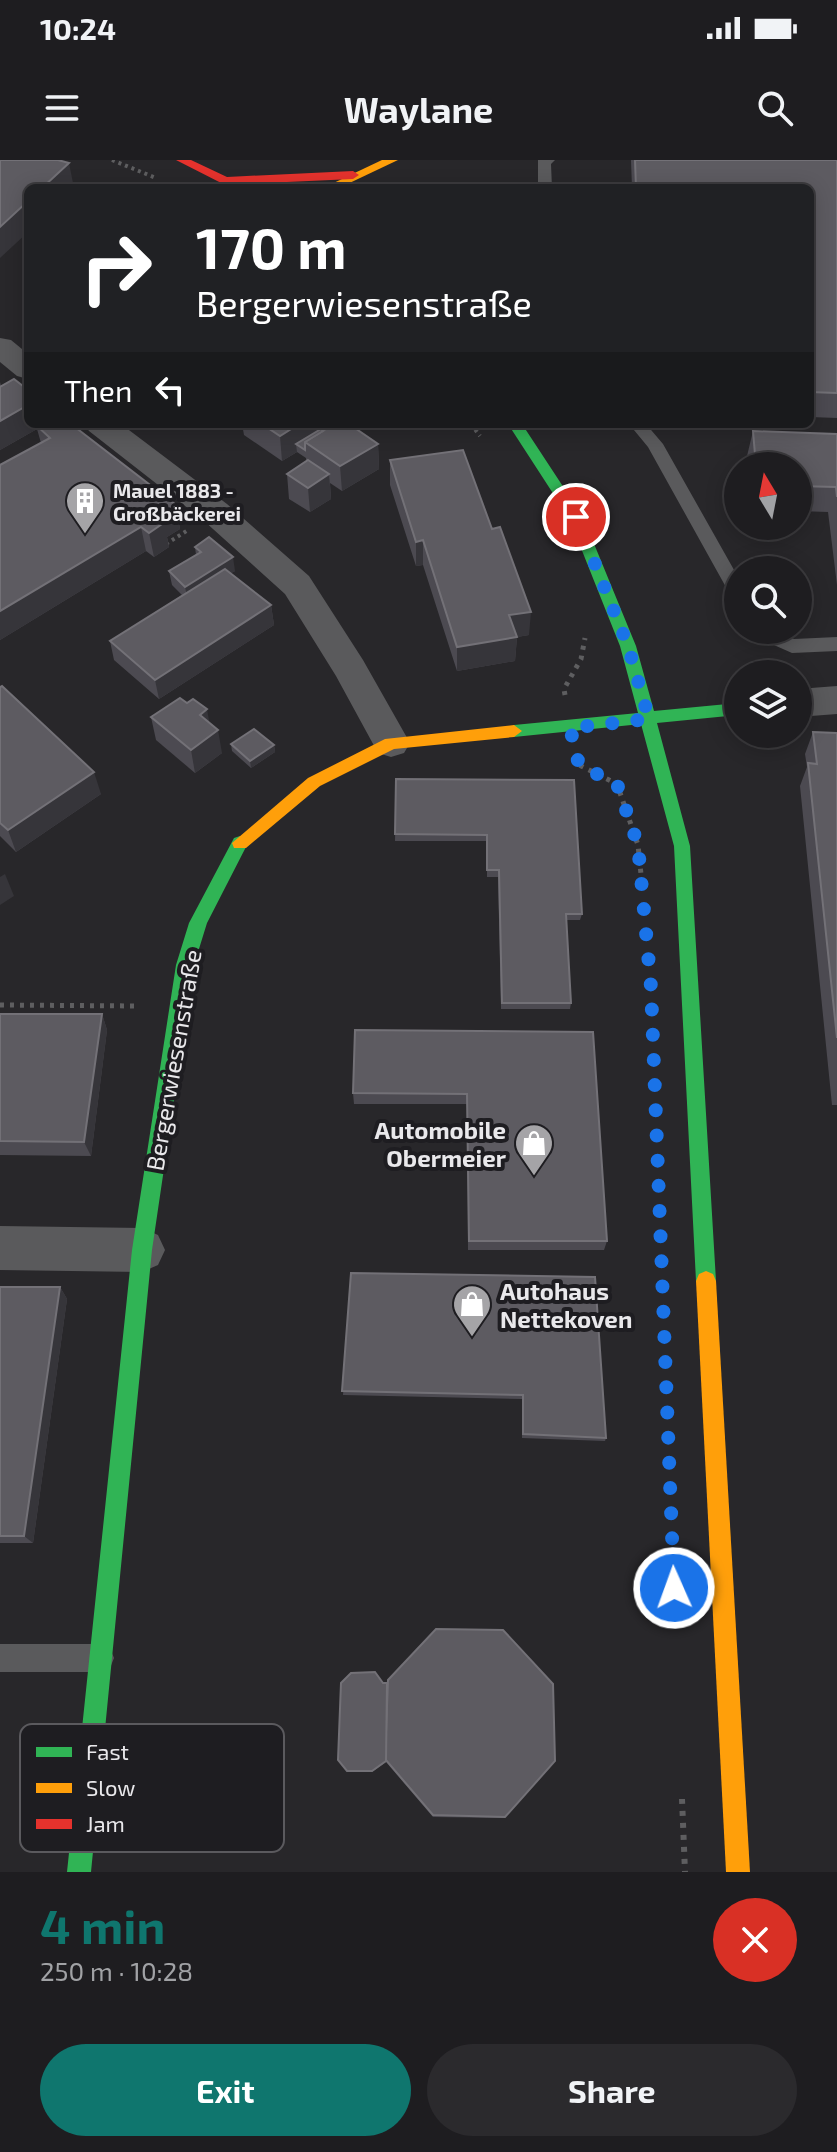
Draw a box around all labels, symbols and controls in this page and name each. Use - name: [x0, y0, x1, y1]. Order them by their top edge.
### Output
- text: 10:24: [40, 10, 116, 46]
- icon: menu: [40, 86, 84, 130]
- icon: search: [753, 86, 797, 130]
- text: Waylane: [344, 87, 493, 130]
- text: 170 m: [196, 213, 347, 280]
- icon: right: [64, 216, 168, 320]
- text: Bergerwiesenstraße: [196, 281, 532, 324]
- icon: left: [148, 368, 192, 412]
- text: Then: [64, 372, 132, 408]
- north arrow: [724, 452, 812, 540]
- map controls: [724, 452, 812, 748]
- place label: Mauel 1883 - Großbäckerei: [113, 478, 241, 525]
- building icon: Mauel 1883 - Großbäckerei: [64, 480, 106, 535]
- pin: [542, 483, 610, 551]
- icon: arrive: [554, 495, 598, 539]
- button: search: [724, 556, 812, 644]
- button: layers: [724, 660, 812, 748]
- street label: Bergerwiesenstraße: [139, 947, 207, 1173]
- place label: Automobile Obermeier: [375, 1115, 507, 1172]
- shop icon: Automobile Obermeier: [513, 1122, 555, 1177]
- place label: Autohaus Nettekoven: [500, 1276, 632, 1333]
- shop icon: Autohaus Nettekoven: [451, 1283, 493, 1338]
- position arrow: [632, 1546, 716, 1630]
- legend: [20, 1724, 284, 1852]
- text: Fast: [86, 1738, 129, 1764]
- text: Slow: [86, 1774, 135, 1800]
- text: Jam: [86, 1810, 125, 1836]
- text: 4 min: [40, 1896, 165, 1954]
- button: close: [713, 1898, 797, 1982]
- text: 250 m · 10:28: [40, 1955, 193, 1986]
- button: Exit: [40, 2044, 411, 2136]
- button: Share: [427, 2044, 797, 2136]

